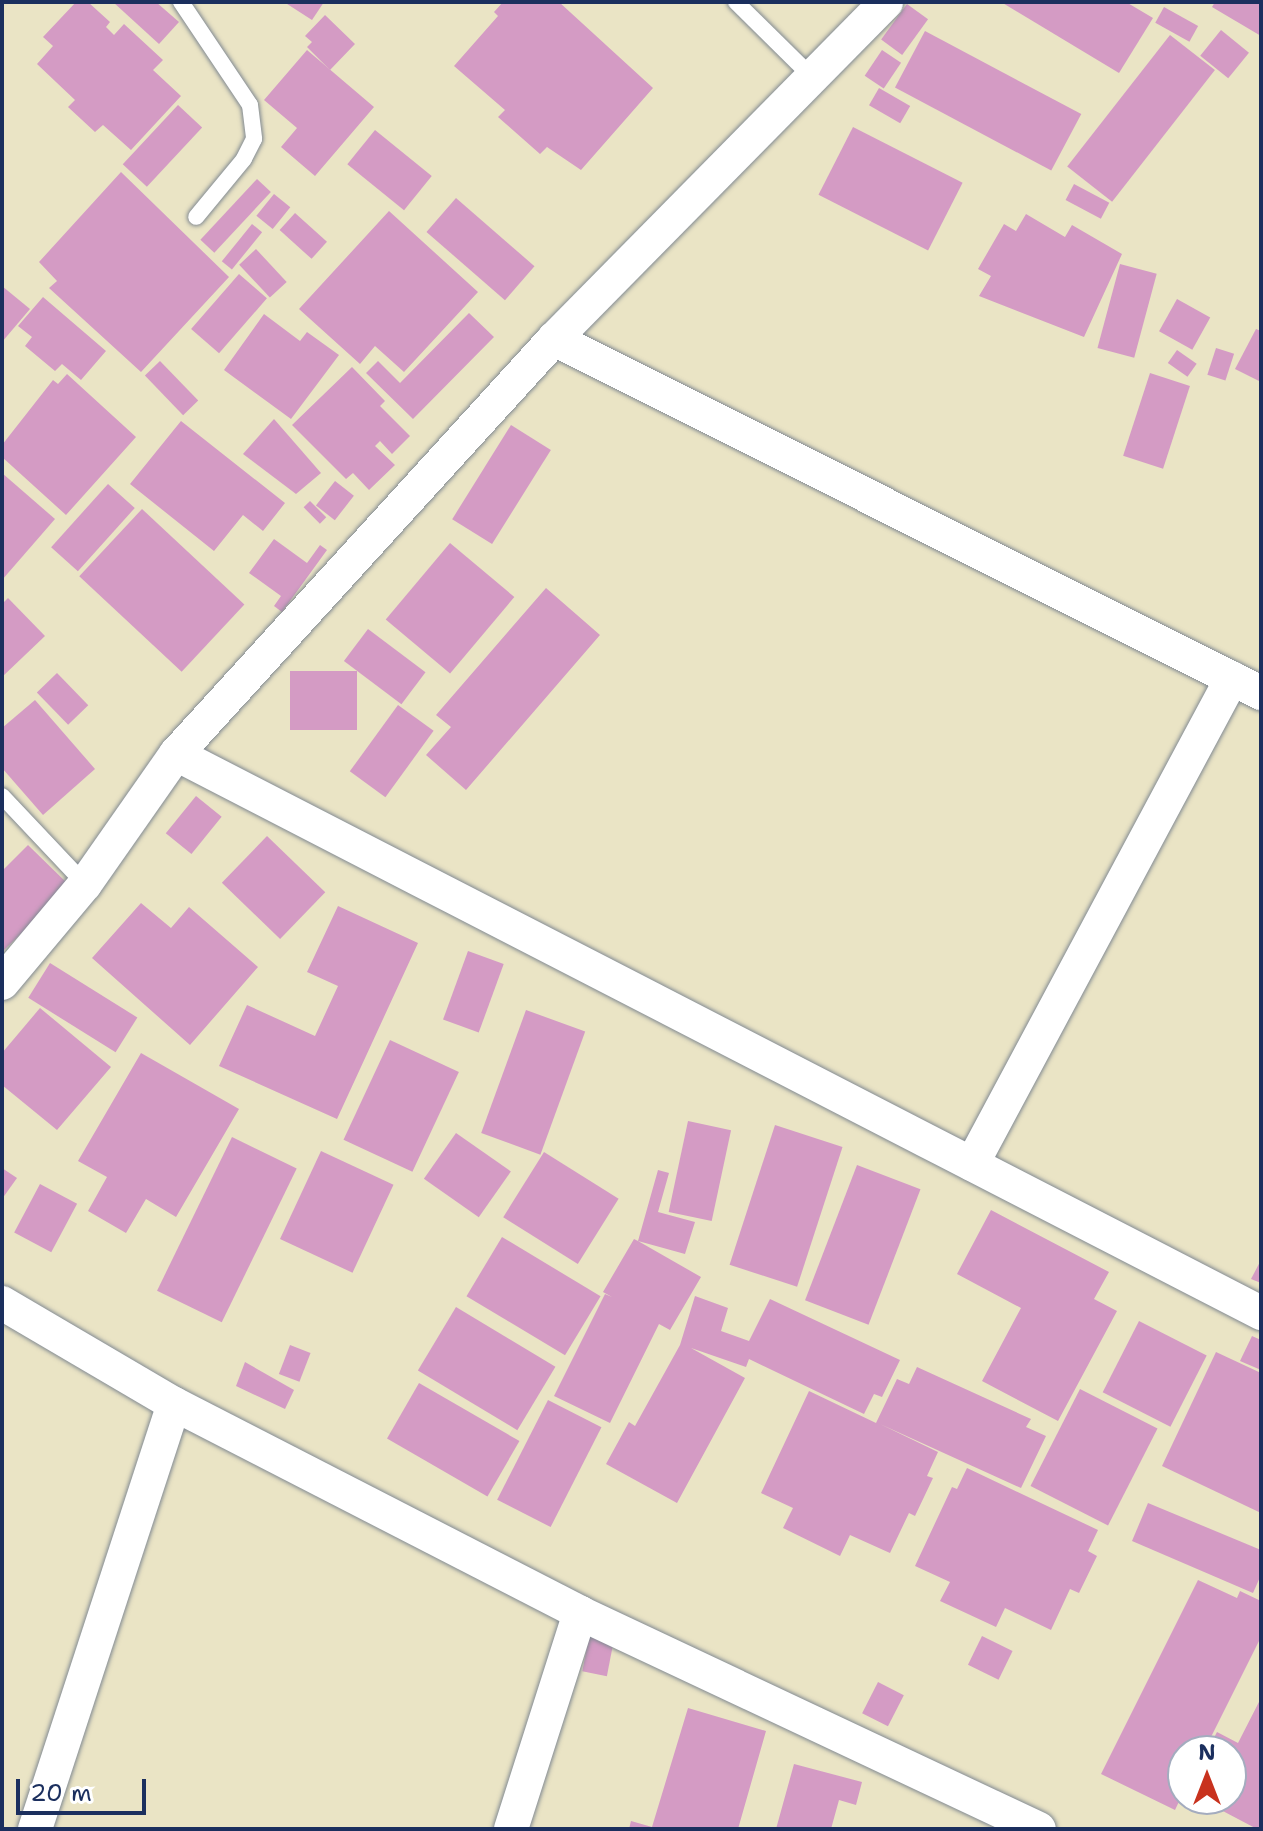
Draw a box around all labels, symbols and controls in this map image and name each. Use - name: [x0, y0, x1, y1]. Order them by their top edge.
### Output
- north arrow: [1167, 1735, 1247, 1815]
- text: N: [1198, 1738, 1216, 1767]
- scale bar: [20, 1763, 150, 1813]
- text: 20 m: [30, 1777, 92, 1809]

